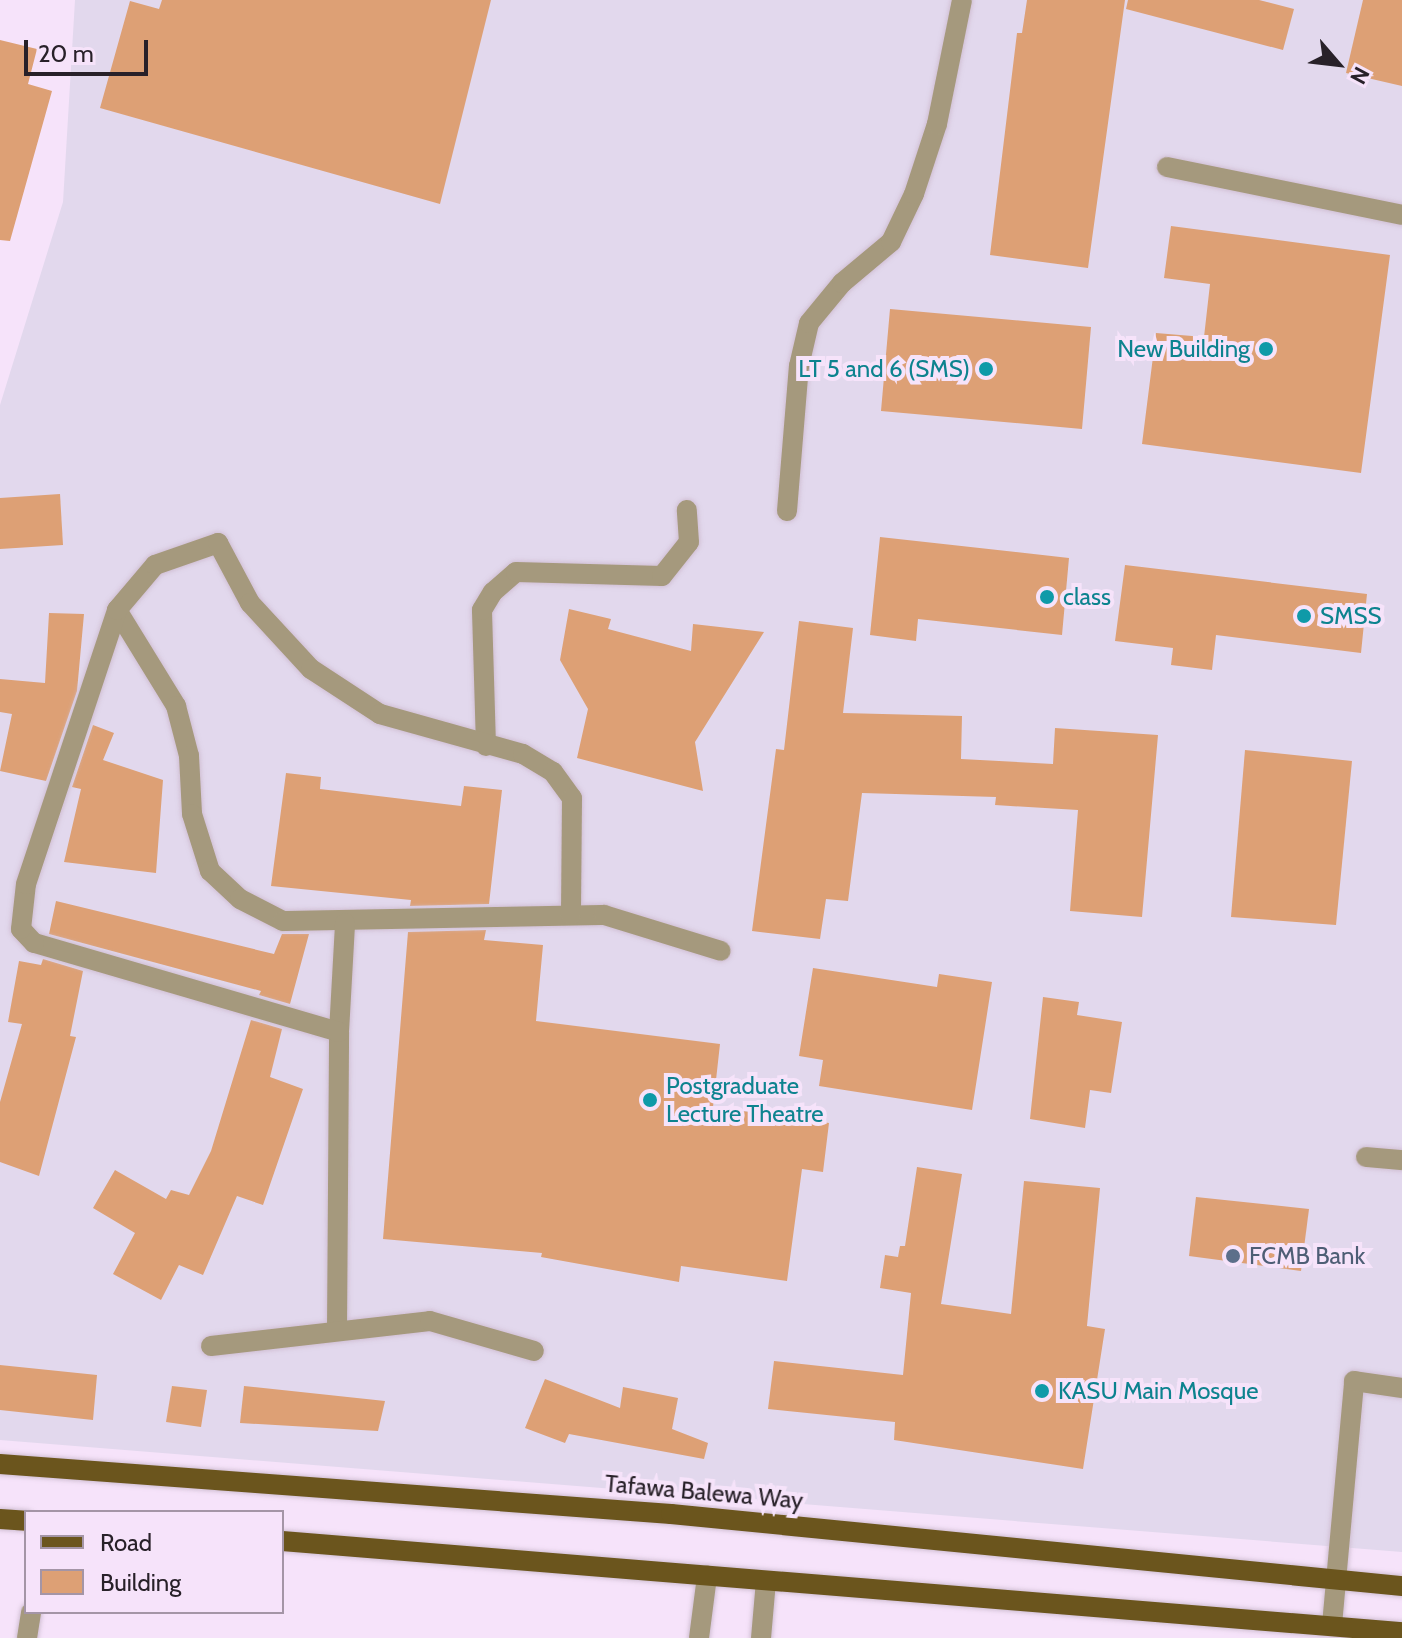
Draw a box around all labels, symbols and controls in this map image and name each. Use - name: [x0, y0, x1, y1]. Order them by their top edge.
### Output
- scale bar: [28, 24, 152, 74]
- north arrow: [1298, 24, 1378, 104]
- text: 20 m: [38, 39, 94, 68]
- text: N: [1344, 62, 1375, 89]
- place label: New Building: [1117, 335, 1250, 363]
- marker: New Building: [1257, 340, 1275, 358]
- place label: LT 5 and 6 (SMS): [798, 355, 970, 383]
- marker: LT 5 and 6 (SMS): [977, 360, 995, 378]
- place label: class: [1063, 583, 1111, 611]
- marker: class: [1038, 588, 1056, 606]
- place label: SMSS: [1320, 602, 1382, 630]
- marker: SMSS: [1295, 607, 1313, 625]
- place label: Postgraduate Lecture Theatre: [666, 1072, 823, 1128]
- marker: Postgraduate Lecture Theatre: [641, 1091, 659, 1109]
- place label: FCMB Bank: [1249, 1242, 1365, 1270]
- marker: FCMB Bank: [1224, 1247, 1242, 1265]
- place label: KASU Main Mosque: [1058, 1377, 1258, 1405]
- marker: KASU Main Mosque: [1033, 1382, 1051, 1400]
- street label: Tafawa Balewa Way: [604, 1469, 804, 1515]
- legend: [24, 1510, 284, 1614]
- text: Road: [100, 1528, 152, 1557]
- text: Building: [100, 1568, 181, 1597]

